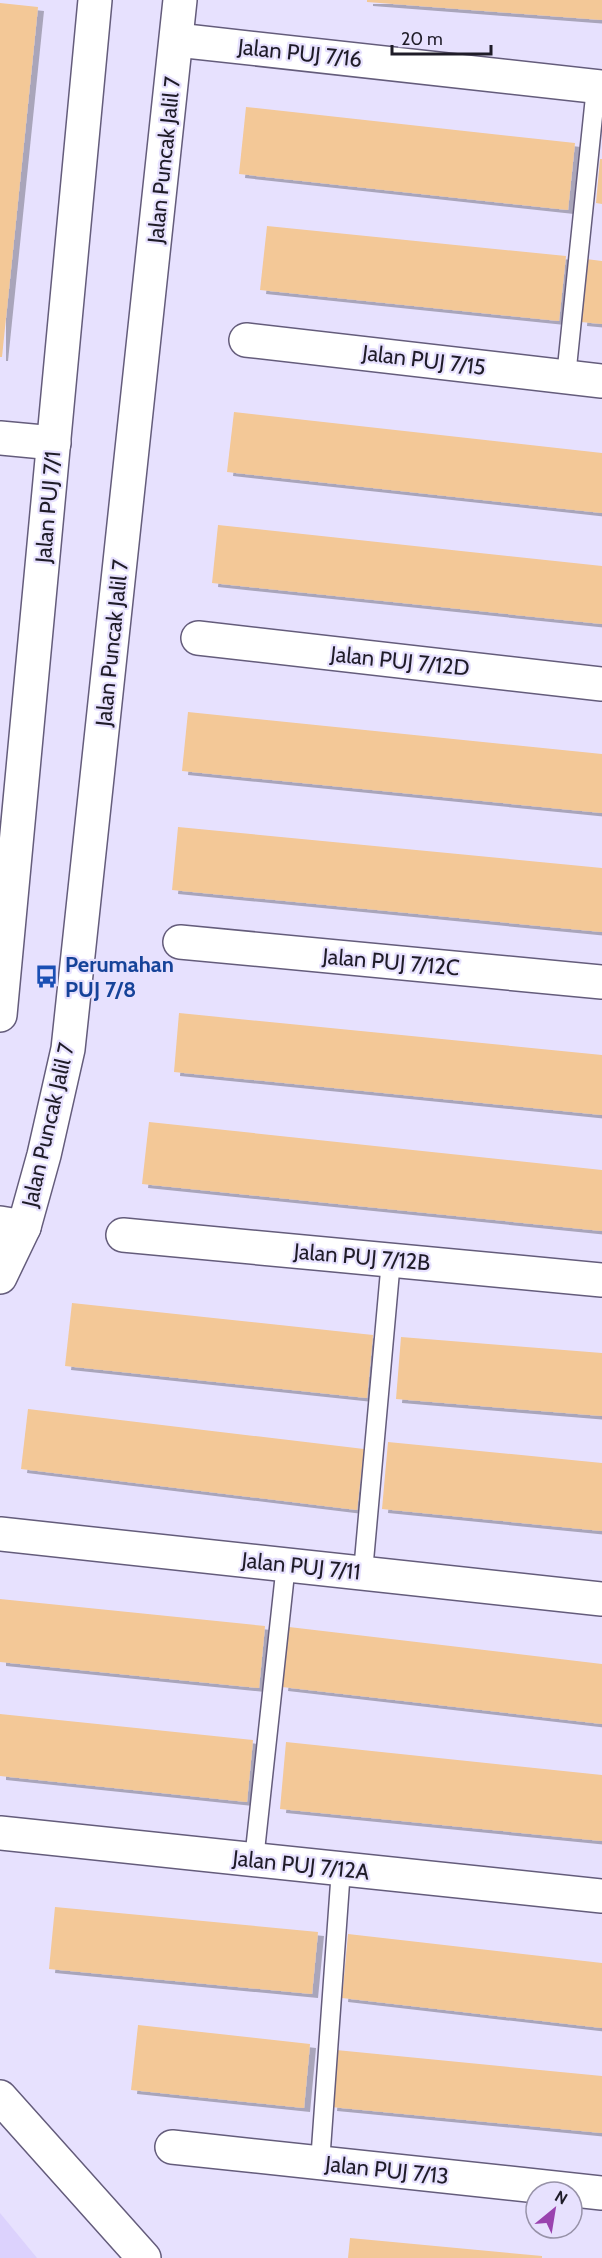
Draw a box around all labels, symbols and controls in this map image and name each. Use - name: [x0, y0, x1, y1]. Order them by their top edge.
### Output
- scale bar: [392, 18, 491, 56]
- text: 20 m: [401, 28, 443, 50]
- street label: Jalan PUJ 7/16: [236, 33, 363, 73]
- street label: Jalan Puncak Jalil 7: [142, 75, 186, 246]
- street label: Jalan PUJ 7/15: [360, 339, 487, 381]
- street label: Jalan PUJ 7/1: [30, 450, 66, 565]
- street label: Jalan Puncak Jalil 7: [90, 558, 134, 729]
- street label: Jalan PUJ 7/12D: [328, 640, 471, 682]
- street label: Jalan PUJ 7/12C: [320, 942, 461, 981]
- place label: Perumahan PUJ 7/8: [65, 951, 174, 1003]
- bus stop icon: Perumahan PUJ 7/8: [34, 964, 60, 990]
- street label: Jalan Puncak Jalil 7: [16, 1040, 80, 1211]
- street label: Jalan PUJ 7/12B: [292, 1238, 431, 1276]
- street label: Jalan PUJ 7/11: [239, 1546, 362, 1586]
- street label: Jalan PUJ 7/12A: [230, 1844, 371, 1886]
- street label: Jalan PUJ 7/13: [323, 2150, 450, 2190]
- north arrow: [524, 2180, 584, 2240]
- text: N: [552, 2186, 571, 2208]

